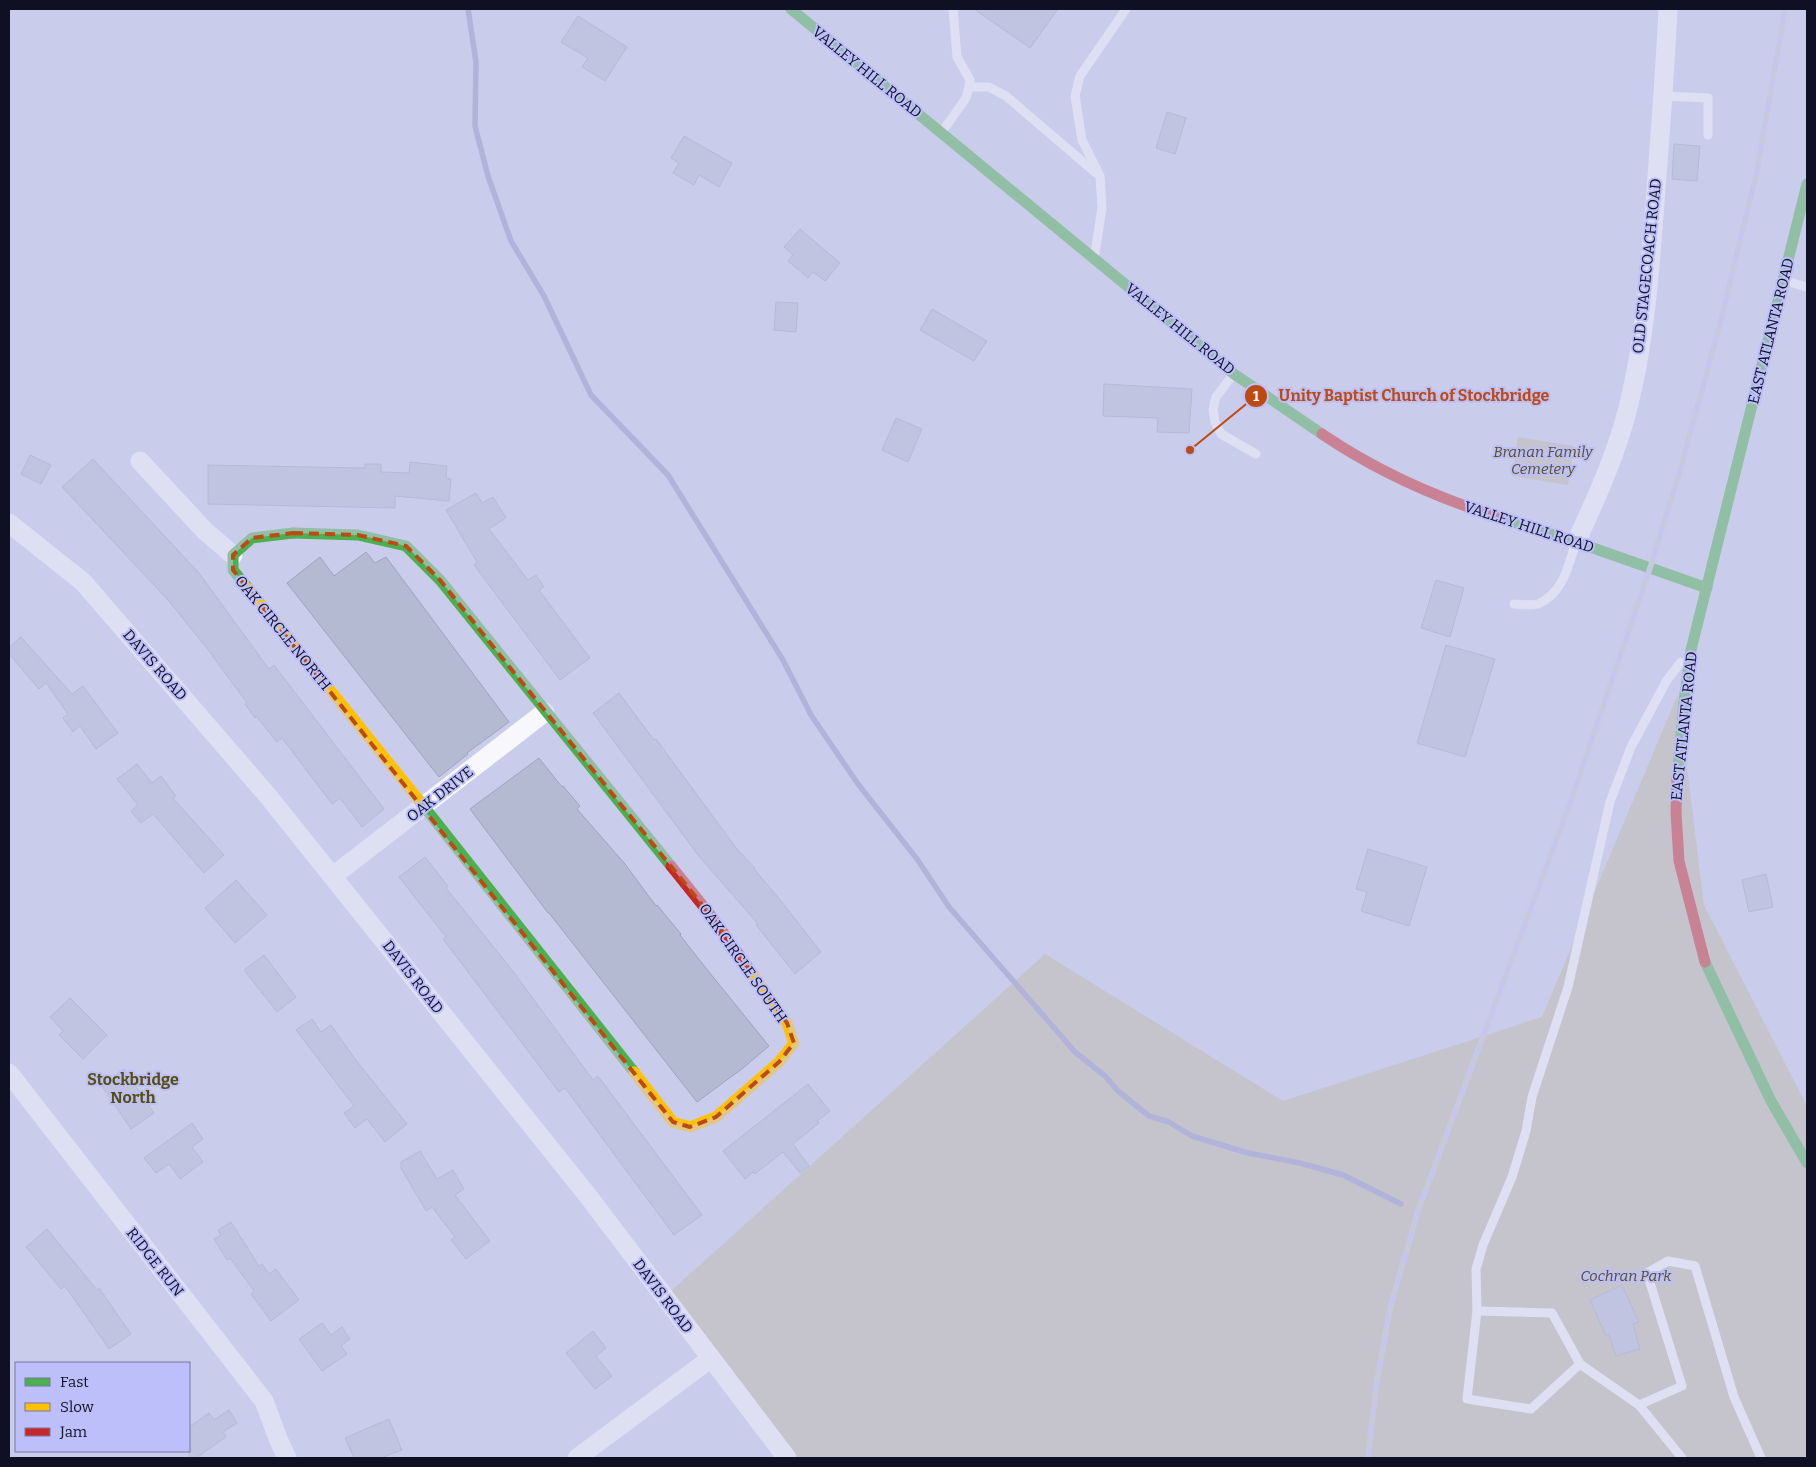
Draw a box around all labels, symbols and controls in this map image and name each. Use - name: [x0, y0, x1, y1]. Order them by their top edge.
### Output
- street label: VALLEY HILL ROAD: [809, 22, 925, 122]
- street label: OLD STAGECOACH ROAD: [1629, 178, 1665, 354]
- street label: EAST ATLANTA ROAD: [1744, 256, 1798, 406]
- street label: VALLEY HILL ROAD: [1122, 279, 1238, 379]
- callout: Unity Baptist Church of Stockbridge: [1244, 380, 1560, 411]
- text: Unity Baptist Church of Stockbridge: [1279, 386, 1550, 405]
- text: 1: [1253, 387, 1260, 405]
- park label: Branan Family Cemetery: [1493, 443, 1594, 478]
- street label: VALLEY HILL ROAD: [1462, 497, 1596, 557]
- street label: OAK CIRCLE NORTH: [231, 572, 335, 694]
- street label: DAVIS ROAD: [119, 626, 191, 704]
- street label: EAST ATLANTA ROAD: [1667, 651, 1701, 801]
- street label: OAK DRIVE: [403, 762, 477, 826]
- street label: OAK CIRCLE SOUTH: [695, 900, 791, 1026]
- street label: DAVIS ROAD: [379, 937, 447, 1017]
- district label: Stockbridge North: [87, 1070, 179, 1107]
- street label: RIDGE RUN: [123, 1224, 187, 1300]
- street label: DAVIS ROAD: [629, 1255, 697, 1337]
- park label: Cochran Park: [1581, 1267, 1672, 1285]
- legend: [15, 1362, 190, 1452]
- text: Fast: [60, 1373, 89, 1391]
- text: Slow: [60, 1398, 95, 1416]
- text: Jam: [59, 1423, 88, 1441]

